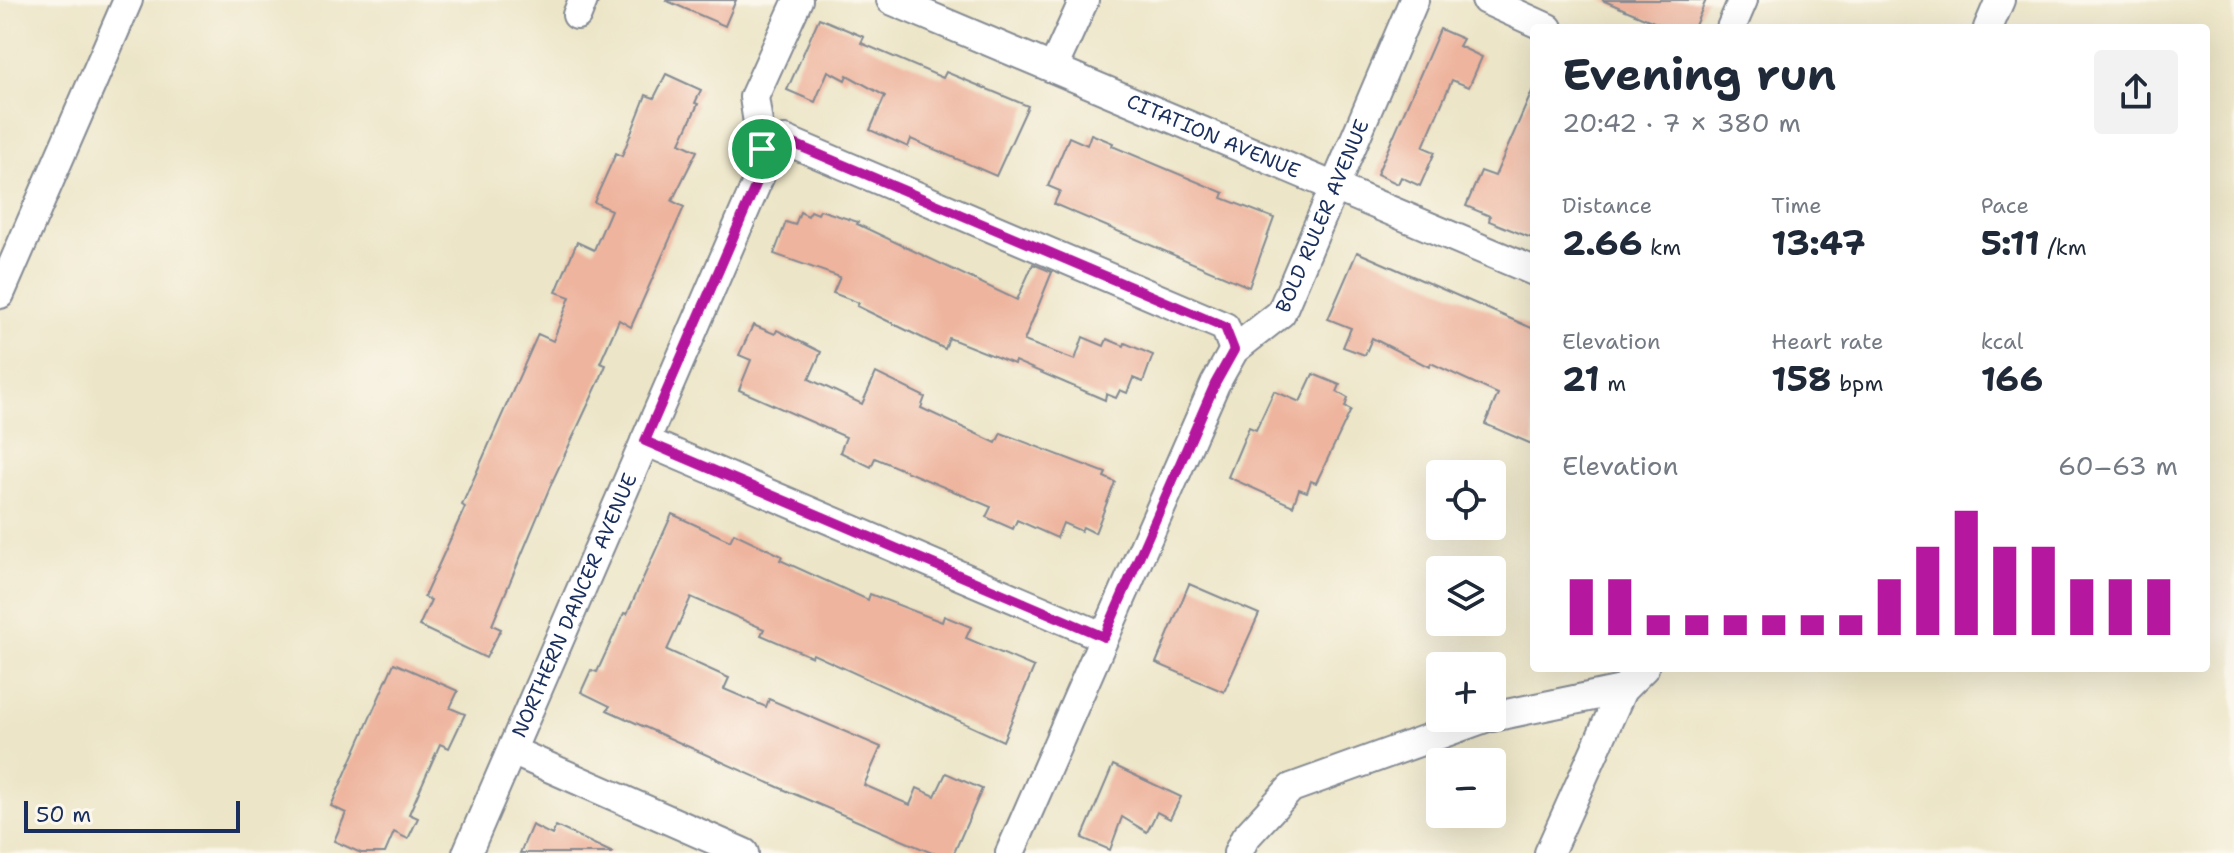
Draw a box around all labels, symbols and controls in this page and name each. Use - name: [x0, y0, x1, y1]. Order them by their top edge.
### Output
- text: Evening run: [1562, 45, 1836, 104]
- button: share: [2094, 50, 2178, 134]
- street label: CITATION AVENUE: [1123, 88, 1304, 184]
- text: 20:42 · 7 × 380 m: [1562, 105, 1801, 140]
- pin: [728, 115, 796, 183]
- street label: BOLD RULER AVENUE: [1270, 115, 1375, 317]
- icon: arrive: [740, 127, 784, 171]
- text: Distance: [1562, 191, 1652, 220]
- text: Time: [1771, 191, 1822, 220]
- text: Pace: [1981, 191, 2029, 220]
- text: 2.66: [1562, 220, 1643, 266]
- text: 13:47: [1771, 220, 1866, 266]
- text: 5:11: [1981, 220, 2040, 266]
- text: km: [1643, 233, 1681, 262]
- text: /km: [2040, 233, 2087, 262]
- text: Elevation: [1562, 327, 1660, 356]
- text: Heart rate: [1771, 327, 1883, 356]
- text: kcal: [1981, 327, 2023, 356]
- text: 21: [1562, 356, 1600, 402]
- text: 158: [1771, 356, 1832, 402]
- text: 166: [1981, 356, 2043, 402]
- text: m: [1600, 369, 1626, 398]
- text: bpm: [1832, 369, 1883, 398]
- text: Elevation: [1562, 448, 1678, 483]
- text: 60–63 m: [2058, 448, 2178, 483]
- map controls: [1426, 460, 1506, 828]
- button: locate: [1426, 460, 1506, 540]
- street label: NORTHERN DANCER AVENUE: [506, 469, 643, 741]
- button: layers: [1426, 556, 1506, 636]
- button: +: [1426, 652, 1506, 732]
- button: −: [1426, 748, 1506, 828]
- scale bar: [24, 797, 240, 833]
- text: 50 m: [36, 800, 91, 829]

